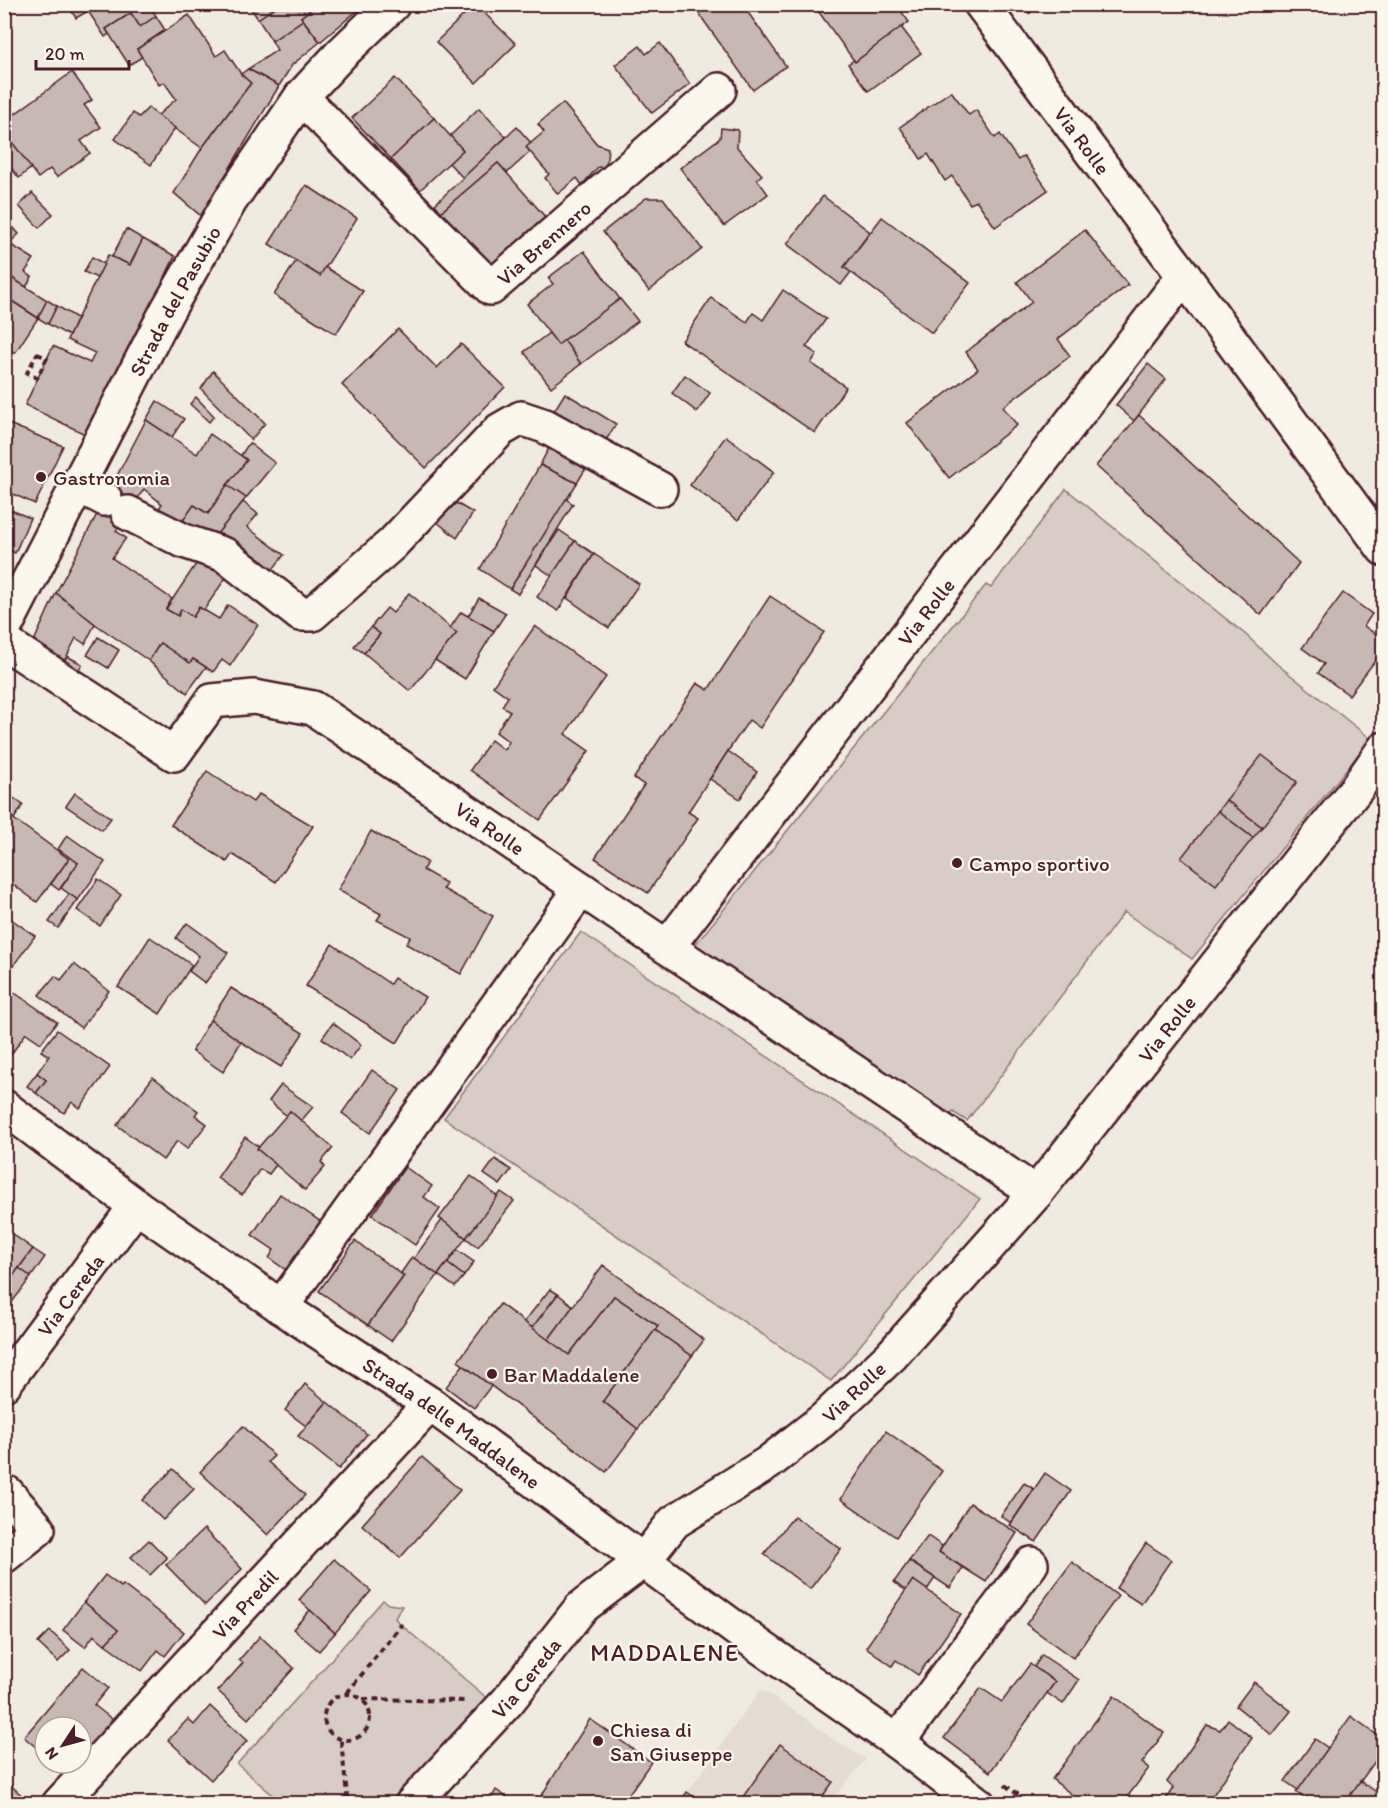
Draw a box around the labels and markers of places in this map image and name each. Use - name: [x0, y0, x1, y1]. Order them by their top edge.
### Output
- place label: Gastronomia: [53, 465, 170, 490]
- marker: Gastronomia: [34, 470, 48, 484]
- place label: Campo sportivo: [969, 851, 1110, 876]
- marker: Campo sportivo: [950, 856, 964, 870]
- place label: Bar Maddalene: [504, 1362, 640, 1387]
- marker: Bar Maddalene: [485, 1367, 499, 1381]
- place label: Chiesa di San Giuseppe: [610, 1717, 732, 1766]
- marker: Chiesa di San Giuseppe: [591, 1734, 605, 1748]

